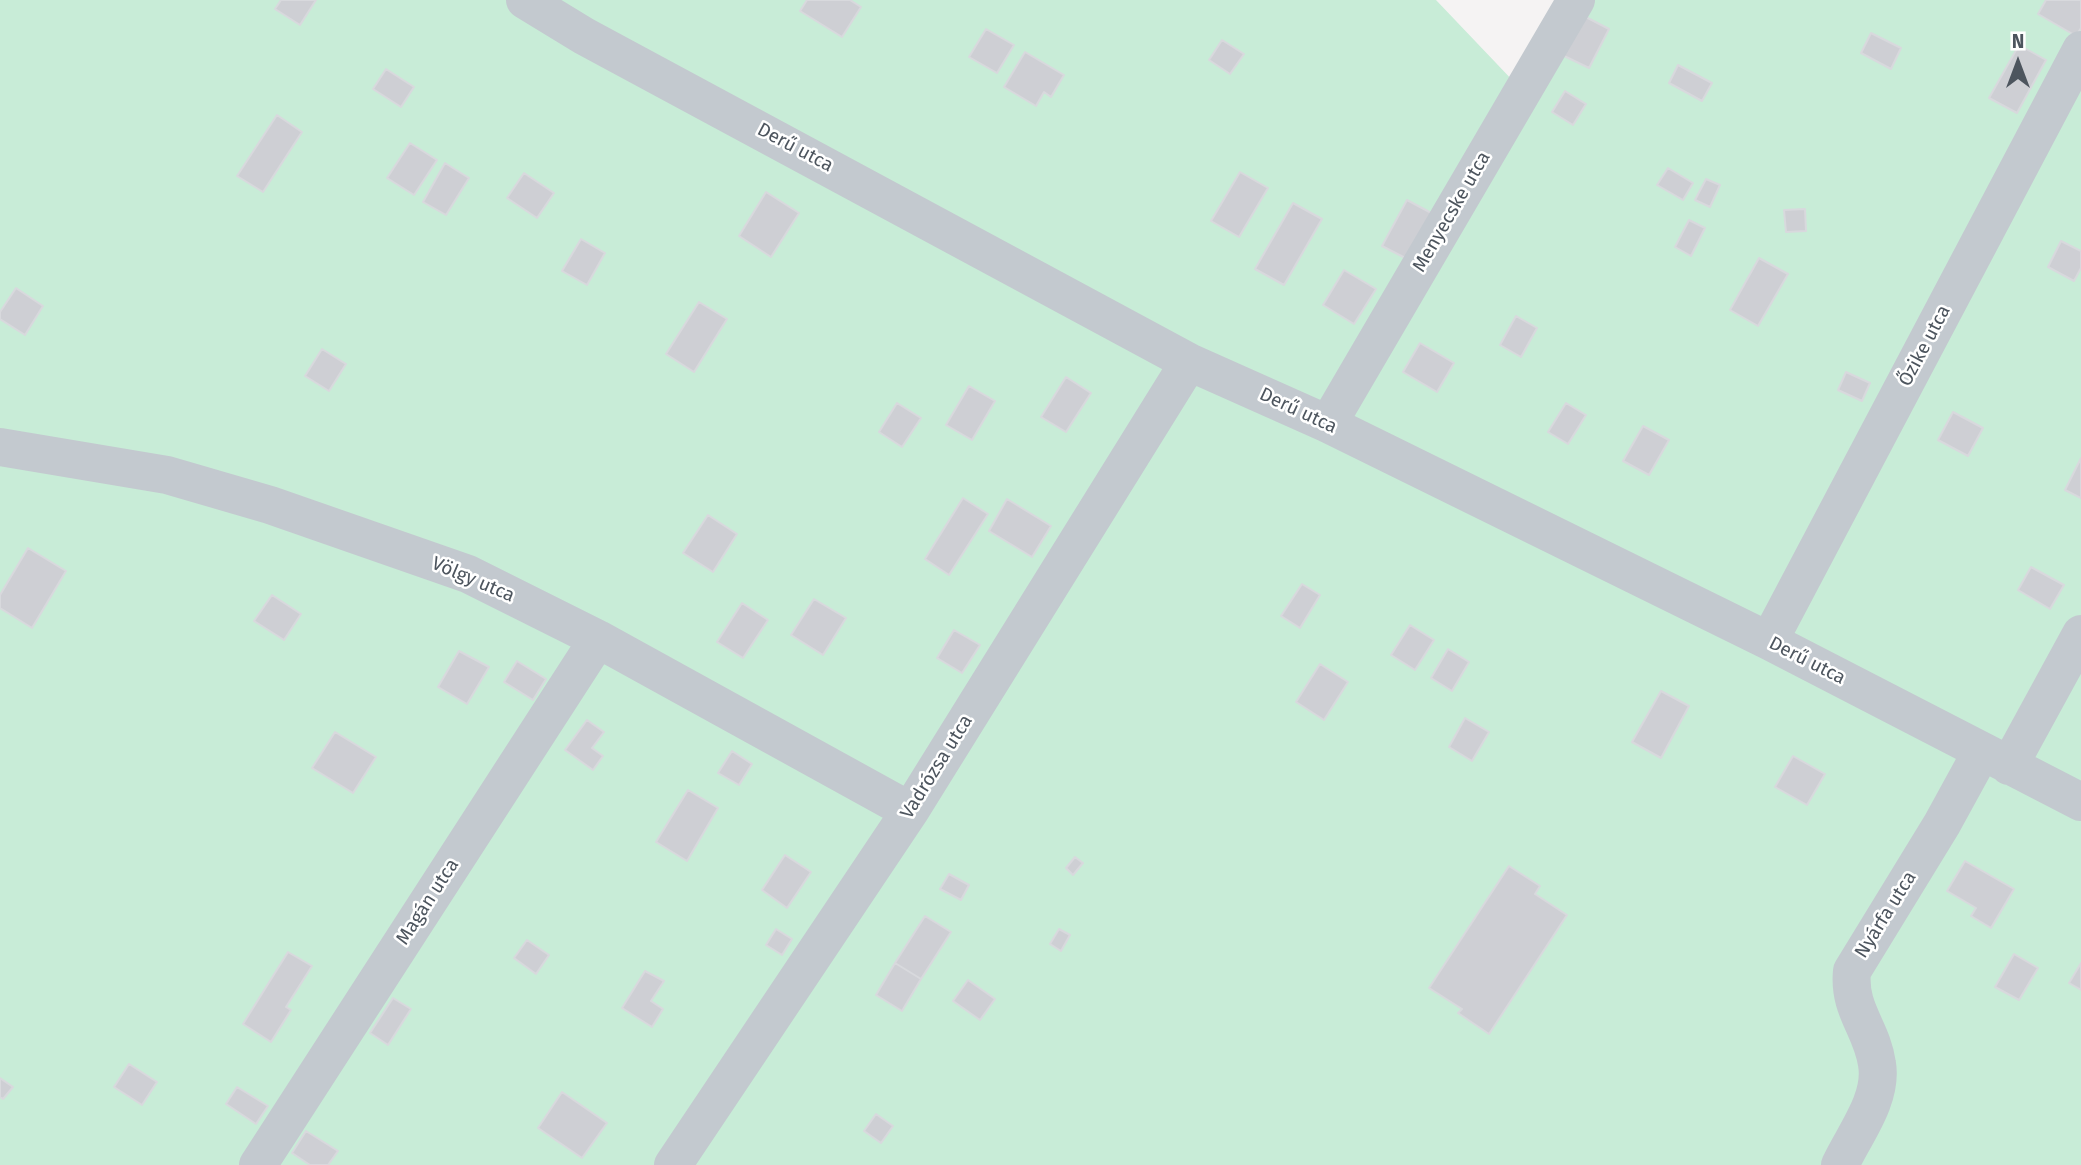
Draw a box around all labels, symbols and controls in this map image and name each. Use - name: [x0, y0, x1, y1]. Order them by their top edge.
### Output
- north arrow: [1983, 28, 2053, 98]
- text: N: [2012, 30, 2024, 53]
- street label: Derű utca: [753, 118, 837, 178]
- street label: Menyecske utca: [1408, 148, 1496, 276]
- street label: Őzike utca: [1894, 302, 1956, 390]
- street label: Derű utca: [1256, 383, 1340, 439]
- street label: Völgy utca: [428, 552, 518, 608]
- street label: Derű utca: [1765, 632, 1849, 690]
- street label: Vadrózsa utca: [896, 711, 978, 823]
- street label: Magán utca: [392, 855, 464, 949]
- street label: Nyárfa utca: [1850, 867, 1922, 963]

